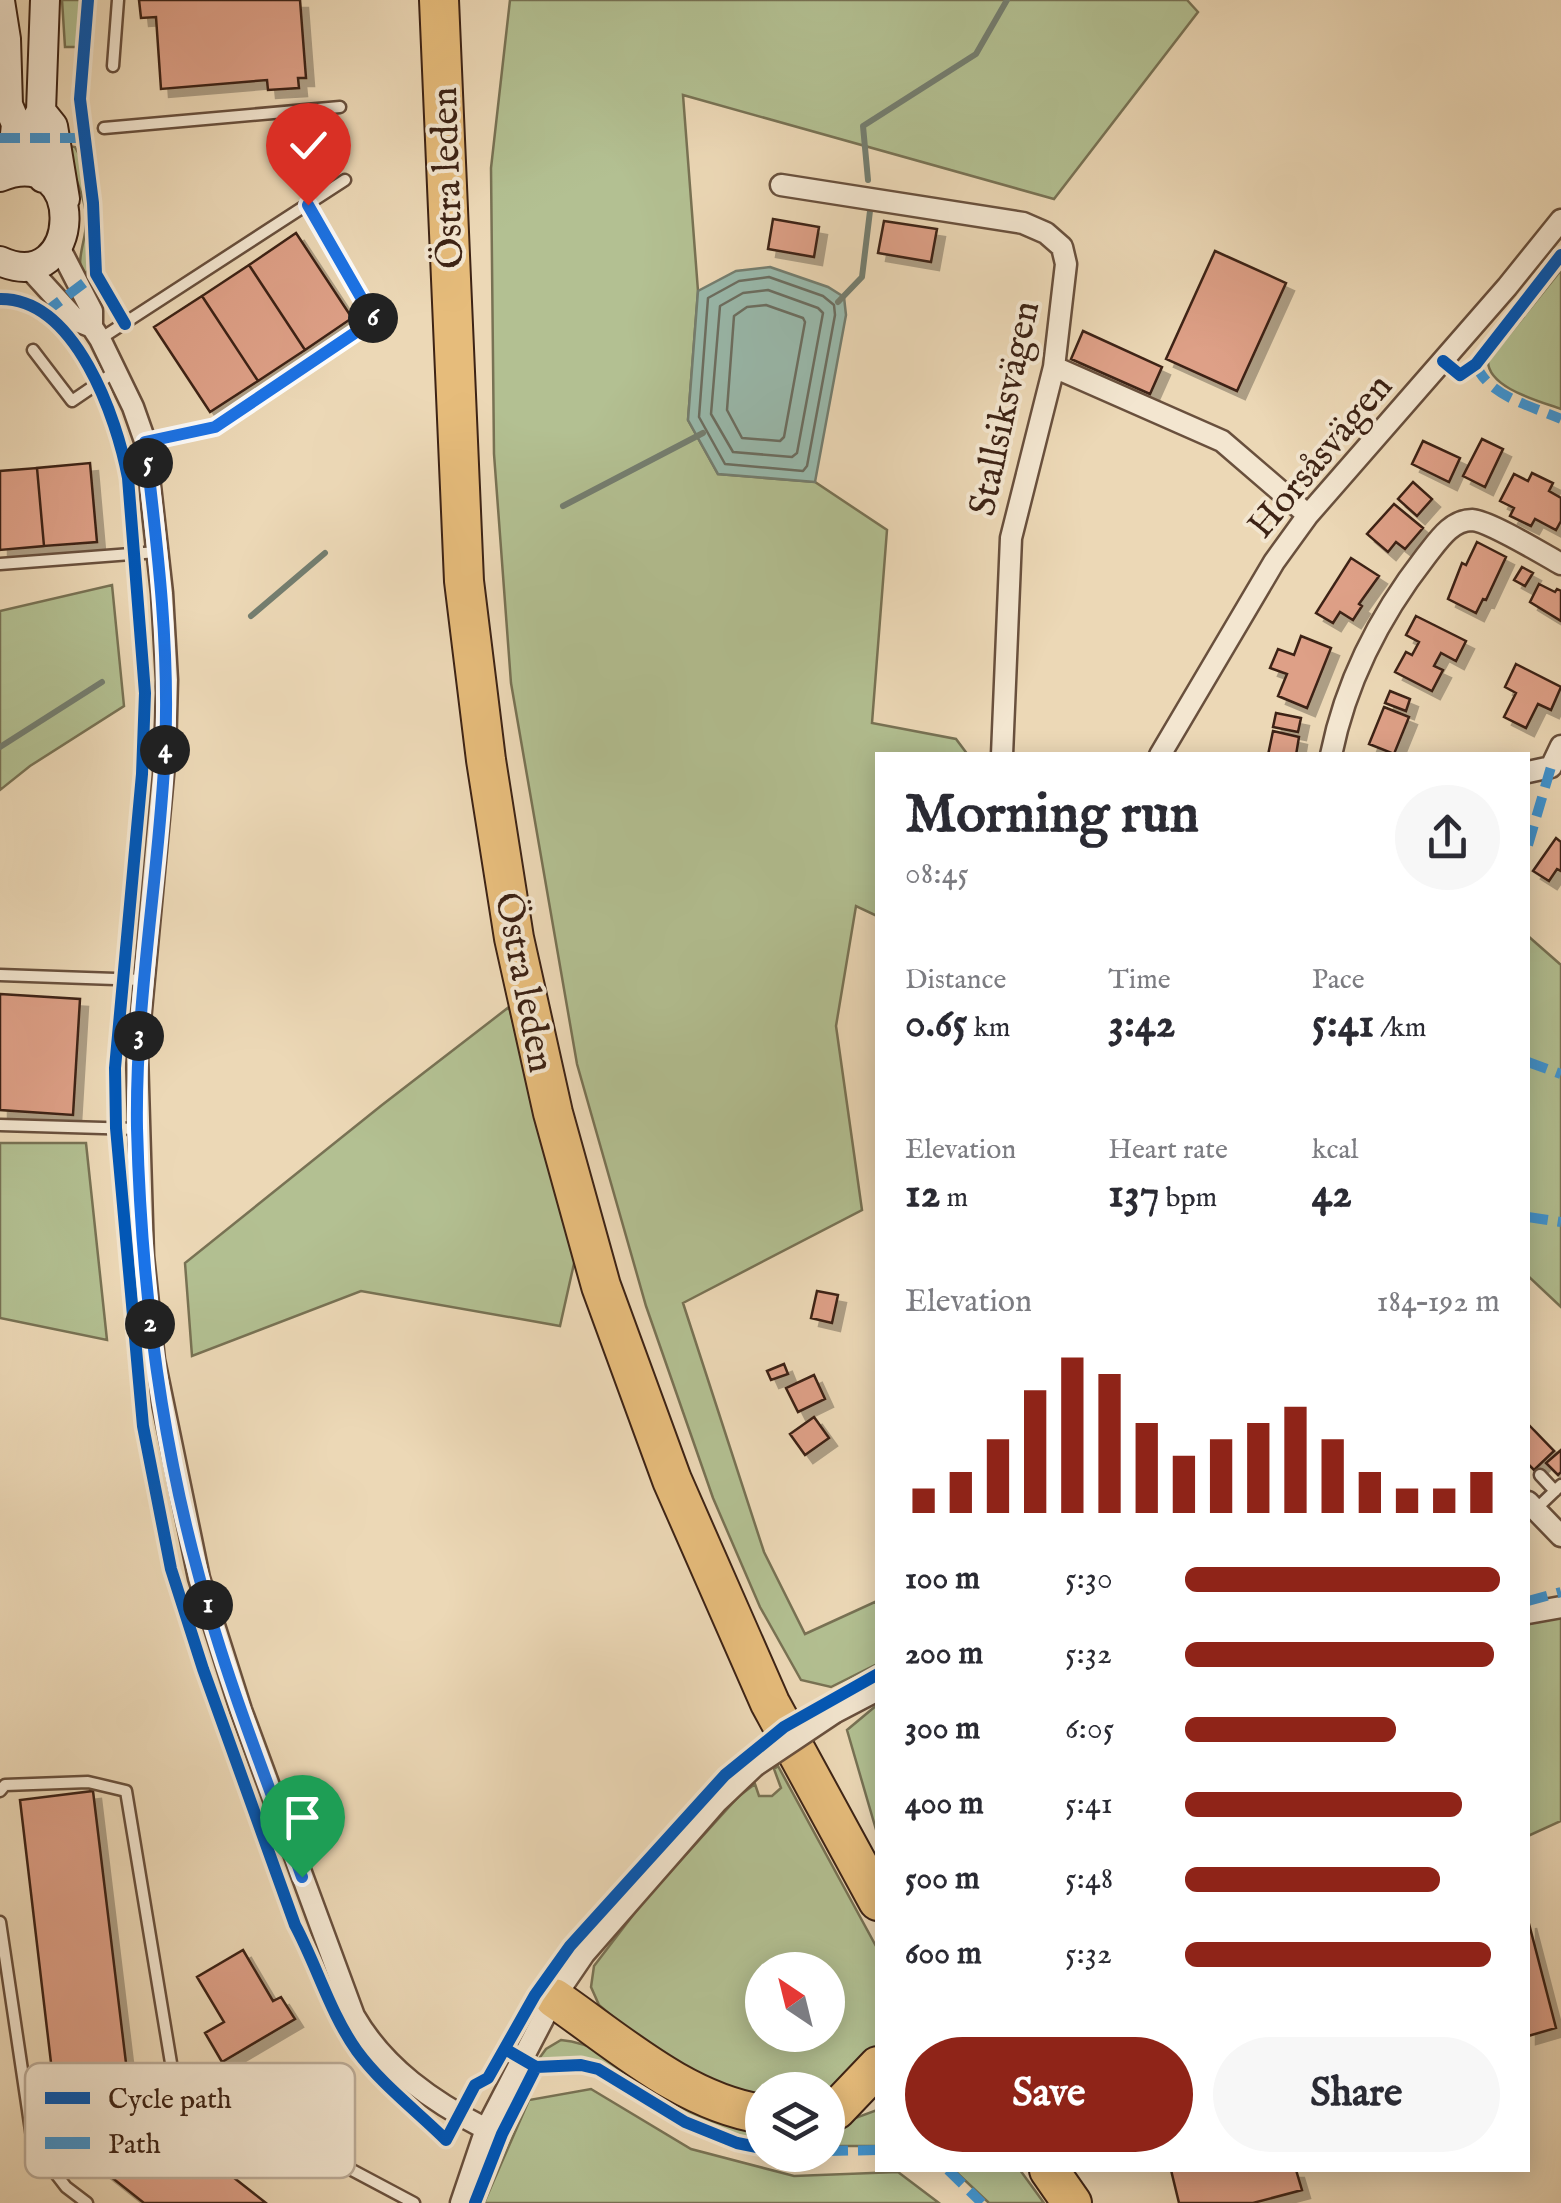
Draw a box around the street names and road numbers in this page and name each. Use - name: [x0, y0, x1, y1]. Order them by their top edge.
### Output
- street label: Östra leden: [422, 86, 476, 270]
- street label: Stallsiksvägen: [960, 297, 1052, 520]
- street label: Horsåsvägen: [1238, 365, 1404, 549]
- street label: Östra leden: [482, 889, 564, 1077]

